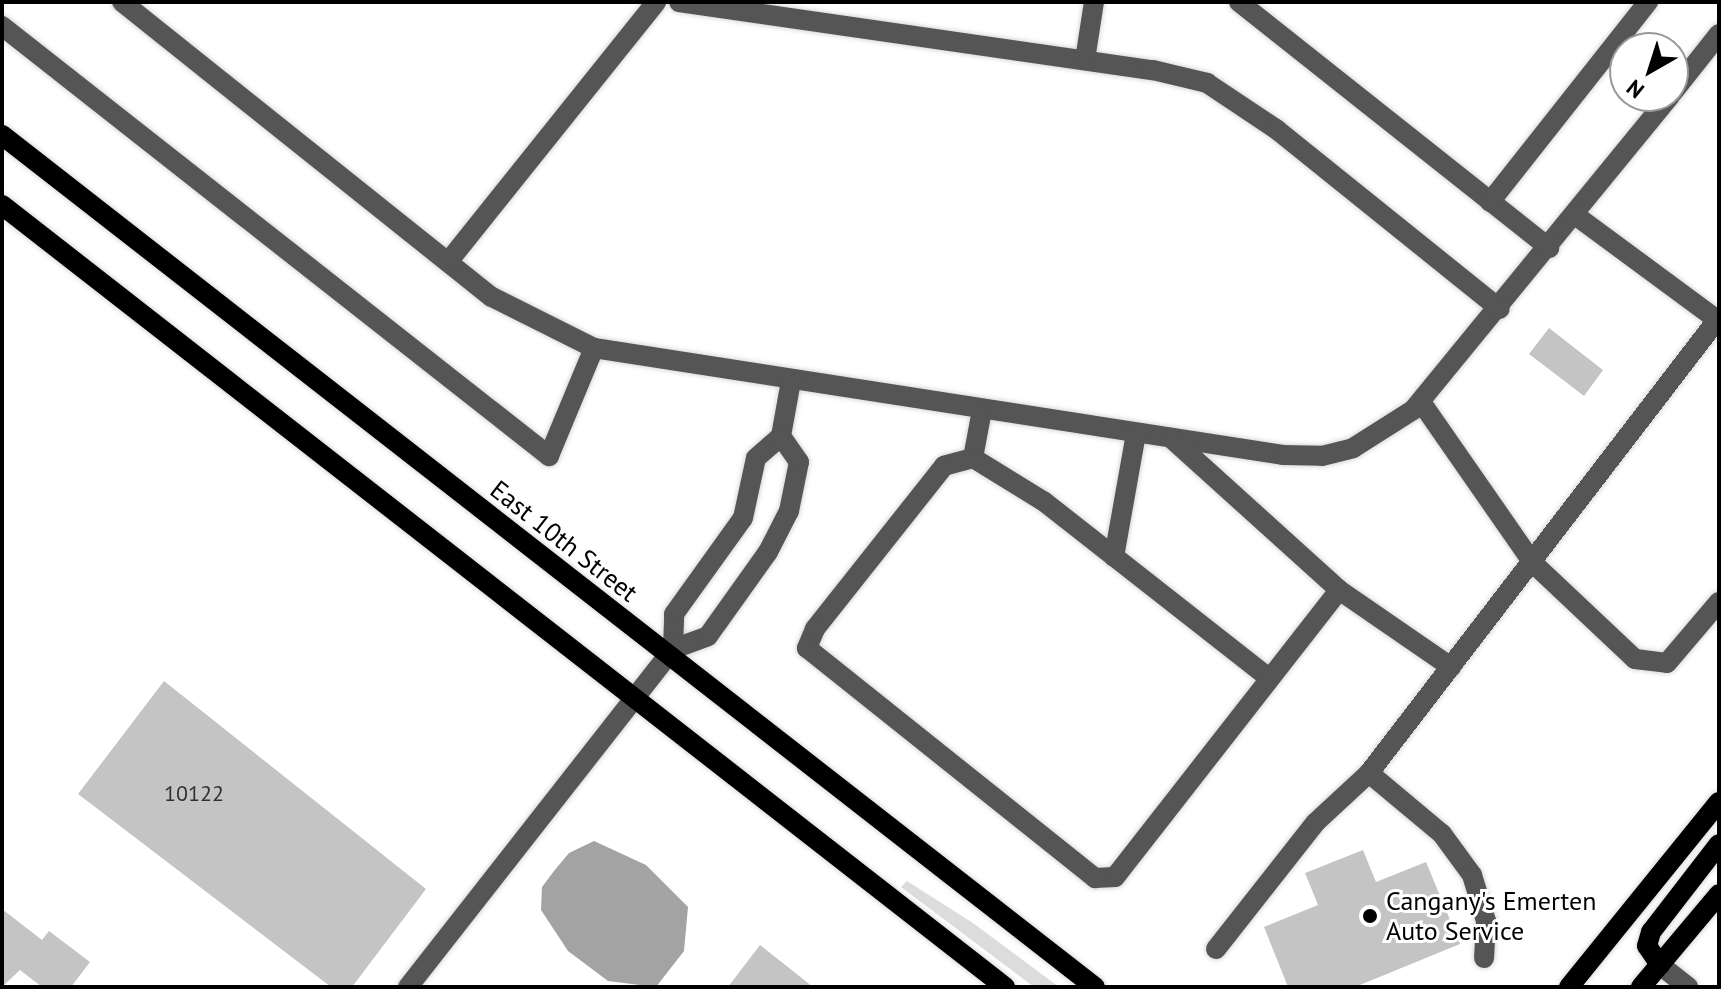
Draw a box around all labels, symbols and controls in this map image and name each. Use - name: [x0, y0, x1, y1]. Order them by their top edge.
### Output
- north arrow: [1609, 32, 1689, 112]
- text: N: [1621, 74, 1650, 105]
- street label: East 10th Street: [484, 474, 644, 608]
- house number: 10122: [164, 781, 224, 807]
- place label: Cangany's Emerten Auto Service: [1386, 885, 1596, 946]
- marker: Cangany's Emerten Auto Service: [1361, 907, 1379, 925]

